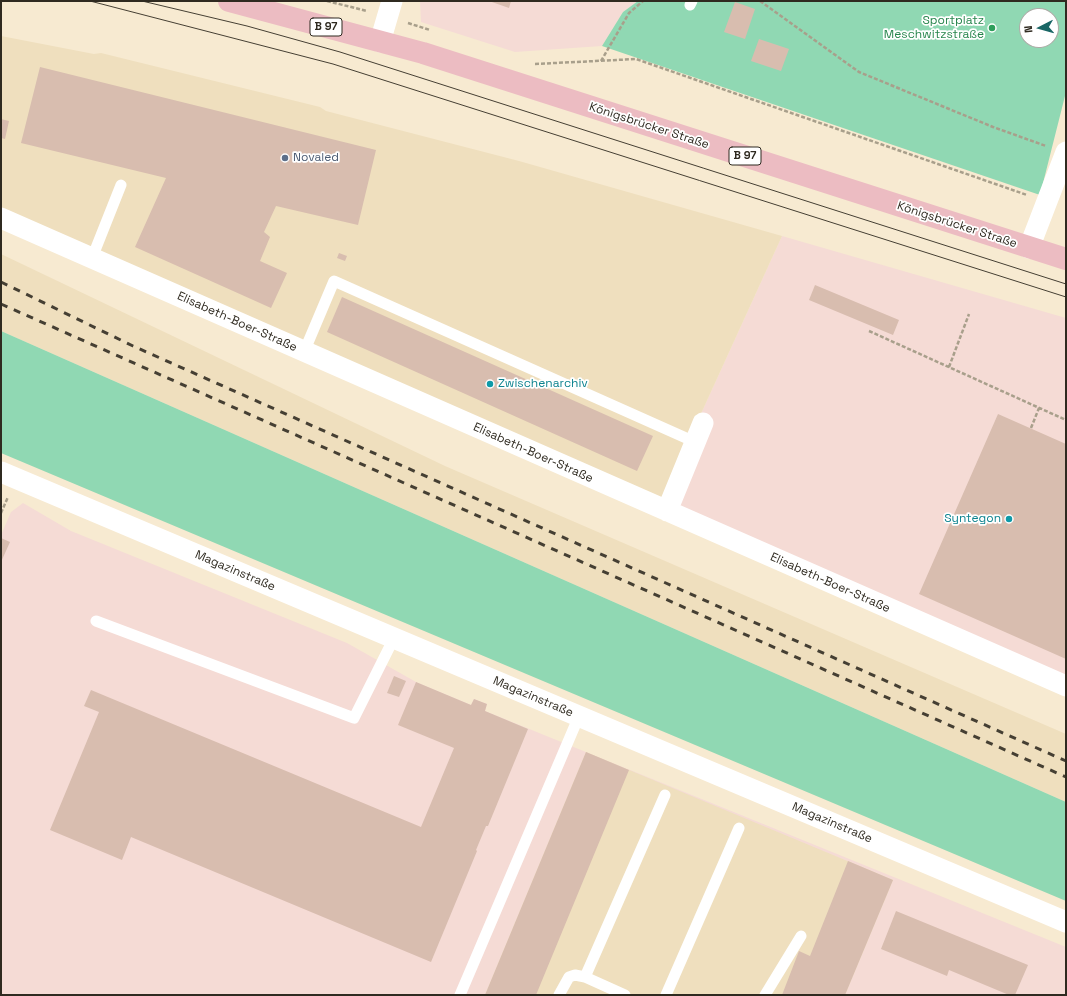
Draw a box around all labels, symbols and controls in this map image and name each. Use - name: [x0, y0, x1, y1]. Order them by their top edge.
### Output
- north arrow: [1019, 8, 1059, 48]
- place label: Sportplatz Meschwitzstraße: [884, 14, 984, 42]
- road number: B 97: [310, 18, 342, 36]
- marker: Sportplatz Meschwitzstraße: [987, 23, 997, 33]
- text: N: [1021, 25, 1035, 34]
- street label: Königsbrücker Straße: [587, 100, 711, 152]
- road number: B 97: [729, 147, 761, 165]
- place label: Novaled: [293, 151, 339, 165]
- marker: Novaled: [280, 153, 290, 163]
- street label: Königsbrücker Straße: [895, 199, 1019, 251]
- street label: Elisabeth-Boer-Straße: [175, 289, 299, 355]
- place label: Zwischenarchiv: [498, 377, 588, 391]
- marker: Zwischenarchiv: [485, 379, 495, 389]
- street label: Elisabeth-Boer-Straße: [471, 420, 595, 486]
- place label: Syntegon: [944, 512, 1001, 526]
- marker: Syntegon: [1004, 514, 1014, 524]
- street label: Magazinstraße: [193, 548, 277, 594]
- street label: Elisabeth-Boer-Straße: [768, 550, 892, 616]
- street label: Magazinstraße: [491, 674, 575, 720]
- street label: Magazinstraße: [790, 800, 874, 846]

